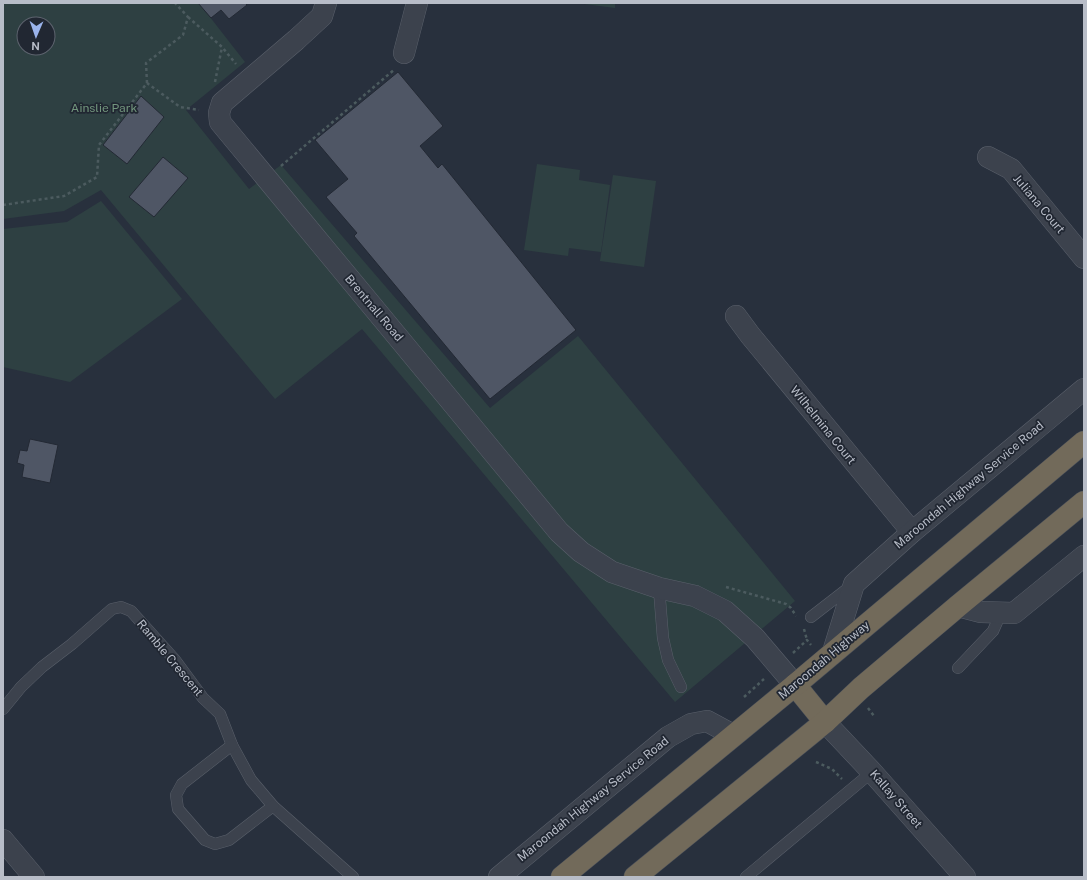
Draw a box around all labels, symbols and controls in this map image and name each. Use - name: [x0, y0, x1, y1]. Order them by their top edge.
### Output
- north arrow: [16, 16, 56, 56]
- text: N: [31, 40, 40, 52]
- park label: Ainslie Park: [71, 101, 137, 115]
- street label: Juliana Court: [1010, 172, 1068, 237]
- street label: Brentnall Road: [342, 272, 406, 344]
- street label: Wilhelmina Court: [787, 383, 859, 467]
- street label: Maroondah Highway Service Road: [892, 418, 1046, 552]
- street label: Ramble Crescent: [134, 617, 206, 699]
- street label: Maroondah Highway: [776, 618, 873, 702]
- street label: Maroondah Highway Service Road: [515, 734, 671, 864]
- street label: Kallay Street: [867, 767, 925, 831]

